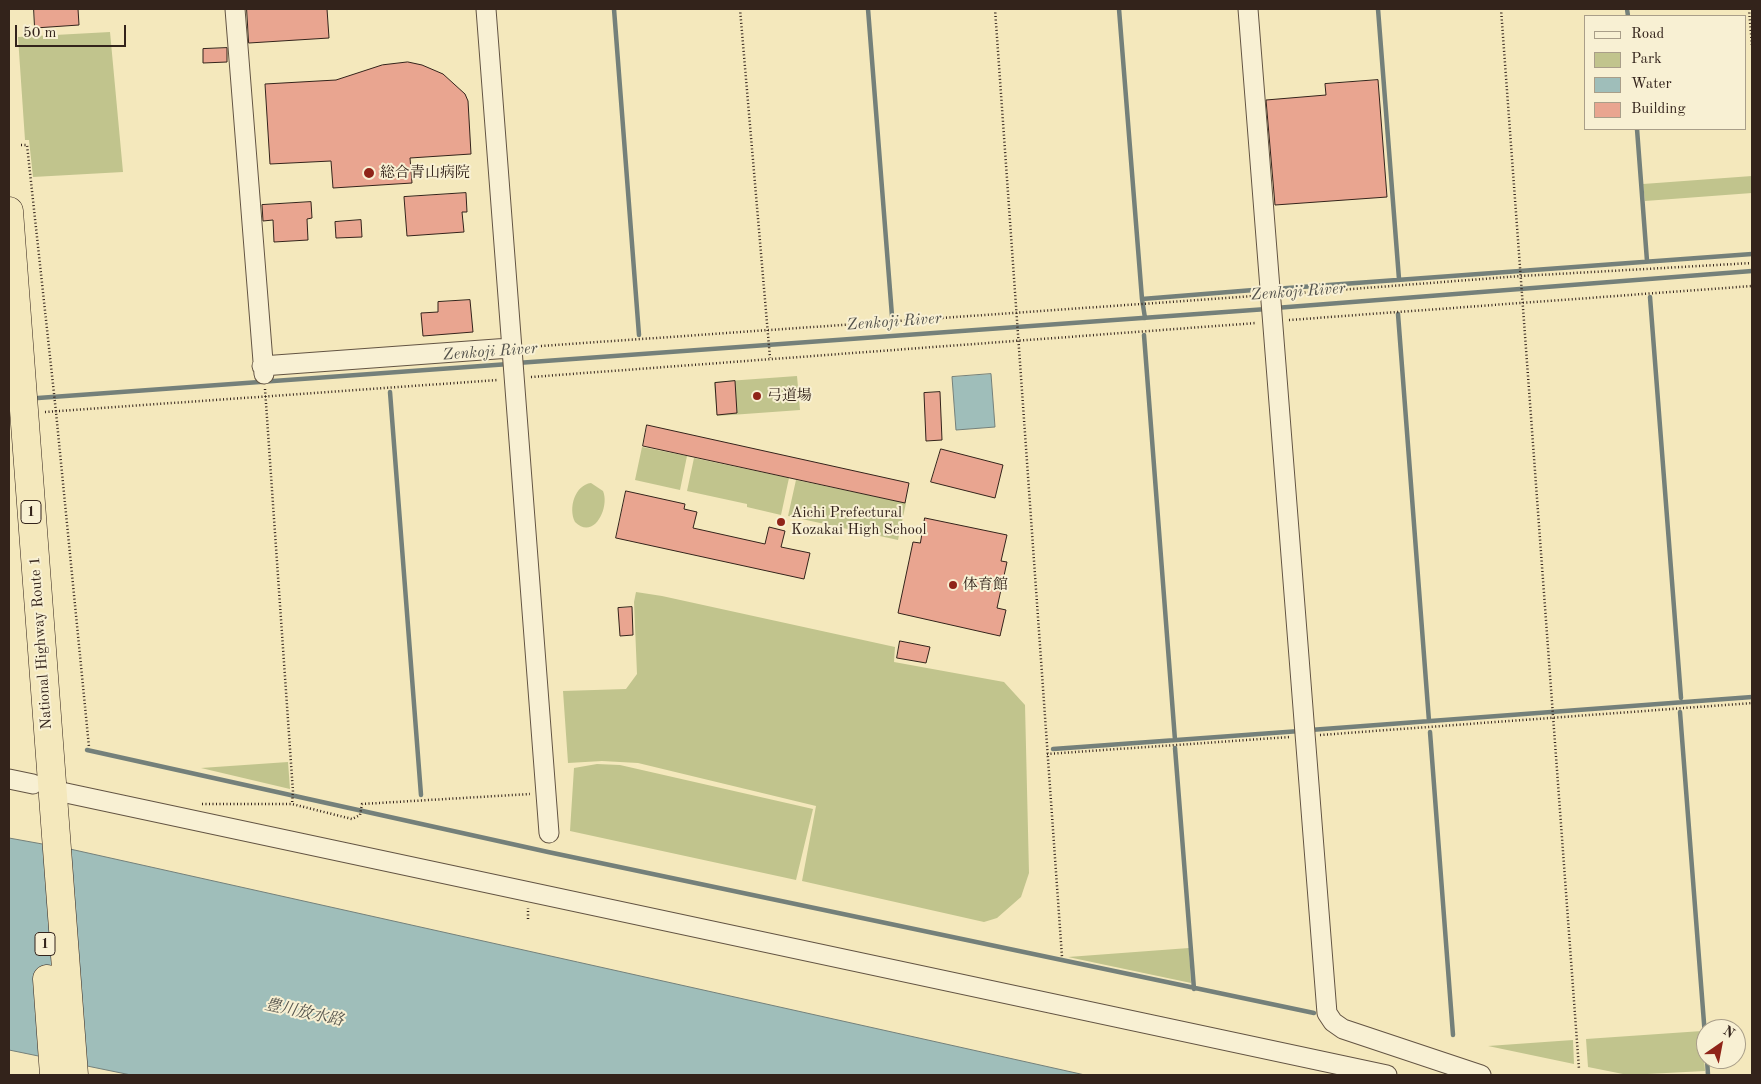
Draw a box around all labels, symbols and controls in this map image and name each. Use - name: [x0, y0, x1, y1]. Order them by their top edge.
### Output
- scale bar: [18, 15, 129, 47]
- legend: [1584, 15, 1746, 130]
- text: 50 m: [23, 26, 57, 41]
- text: Road: [1631, 27, 1664, 42]
- text: Park: [1631, 52, 1662, 67]
- text: Water: [1631, 77, 1672, 92]
- text: Building: [1631, 102, 1686, 117]
- place label: 総合青山病院: [380, 164, 470, 182]
- marker: 総合青山病院: [362, 166, 376, 180]
- water label: Zenkoji River: [1250, 279, 1346, 305]
- water label: Zenkoji River: [846, 309, 942, 335]
- water label: Zenkoji River: [442, 339, 538, 365]
- place label: 弓道場: [767, 387, 812, 405]
- marker: 弓道場: [751, 390, 763, 402]
- road number: 1: [21, 501, 41, 524]
- place label: Aichi Prefectural Kozakai High School: [791, 504, 927, 539]
- marker: Aichi Prefectural Kozakai High School: [775, 516, 787, 528]
- street label: National Highway Route 1: [26, 556, 56, 730]
- place label: 体育館: [963, 576, 1008, 594]
- marker: 体育館: [947, 579, 959, 591]
- road number: 1: [35, 932, 55, 956]
- water label: 豊川放水路: [263, 995, 345, 1031]
- north arrow: [1696, 1019, 1746, 1069]
- text: N: [1720, 1023, 1737, 1041]

